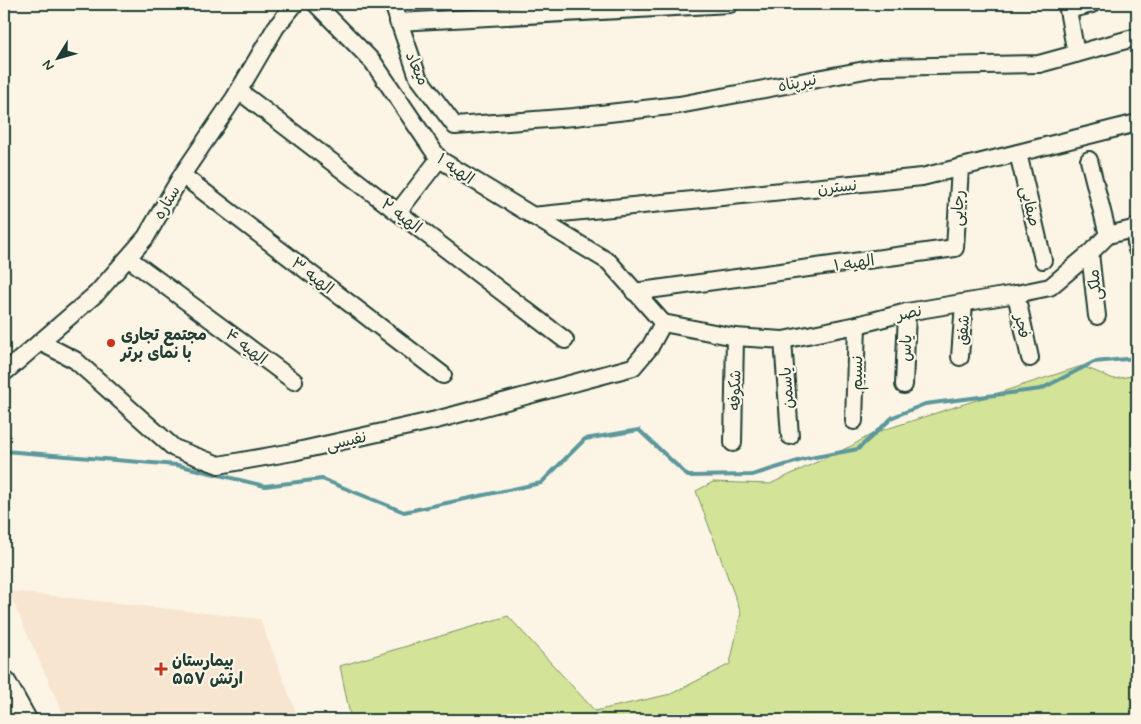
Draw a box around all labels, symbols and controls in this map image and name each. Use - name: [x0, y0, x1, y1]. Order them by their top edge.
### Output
- north arrow: [32, 32, 82, 82]
- street label: میعاد: [400, 48, 434, 89]
- text: N: [38, 56, 58, 74]
- street label: نیرپناه: [776, 69, 818, 98]
- street label: الهیه ۱: [432, 149, 478, 190]
- street label: نسترن: [816, 175, 858, 200]
- street label: ستاره: [149, 182, 186, 224]
- street label: صفایی: [1015, 184, 1044, 229]
- street label: رجایی: [947, 189, 970, 227]
- street label: الهیه ۲: [376, 194, 426, 238]
- street label: الهیه ۱: [832, 250, 876, 277]
- street label: الهیه ۳: [287, 253, 338, 299]
- street label: ملکی: [1083, 268, 1108, 302]
- street label: نصر: [893, 301, 924, 327]
- street label: فجر: [1008, 311, 1034, 340]
- street label: شفق: [952, 314, 975, 346]
- place label: مجتمع تجاری با نمای برتر: [119, 325, 207, 364]
- street label: الهیه ۴: [221, 325, 271, 370]
- street label: یاس: [896, 334, 917, 362]
- marker: مجتمع تجاری با نمای برتر: [105, 337, 117, 349]
- street label: نسیم: [847, 355, 869, 391]
- street label: یاسمن: [776, 366, 799, 410]
- street label: شکوفه: [725, 370, 746, 410]
- street label: نفیسی: [324, 427, 369, 456]
- place label: بیمارستان ۵۵۷ ارتش: [172, 651, 243, 690]
- marker: بیمارستان ۵۵۷ ارتش: [154, 662, 168, 676]

